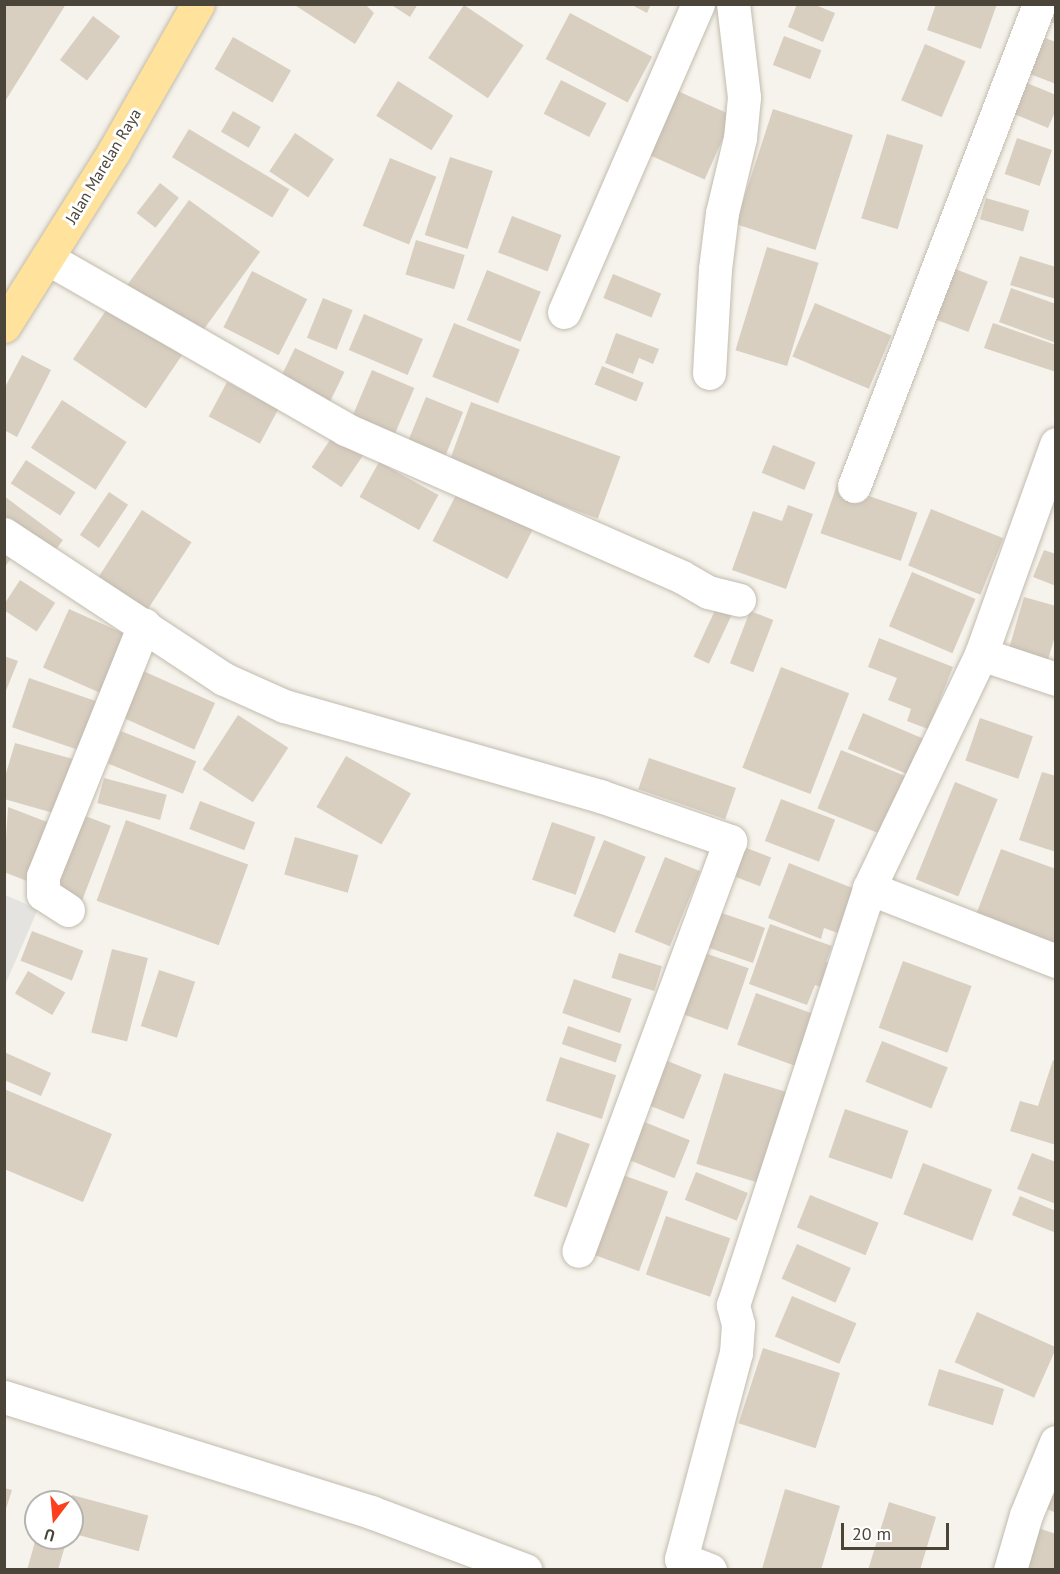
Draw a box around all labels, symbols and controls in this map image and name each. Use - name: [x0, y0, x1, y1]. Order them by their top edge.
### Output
- street label: Jalan Marelan Raya: [61, 105, 145, 227]
- north arrow: [24, 1490, 84, 1550]
- scale bar: [844, 1511, 952, 1549]
- text: 20 m: [852, 1522, 891, 1545]
- text: U: [42, 1524, 57, 1546]

